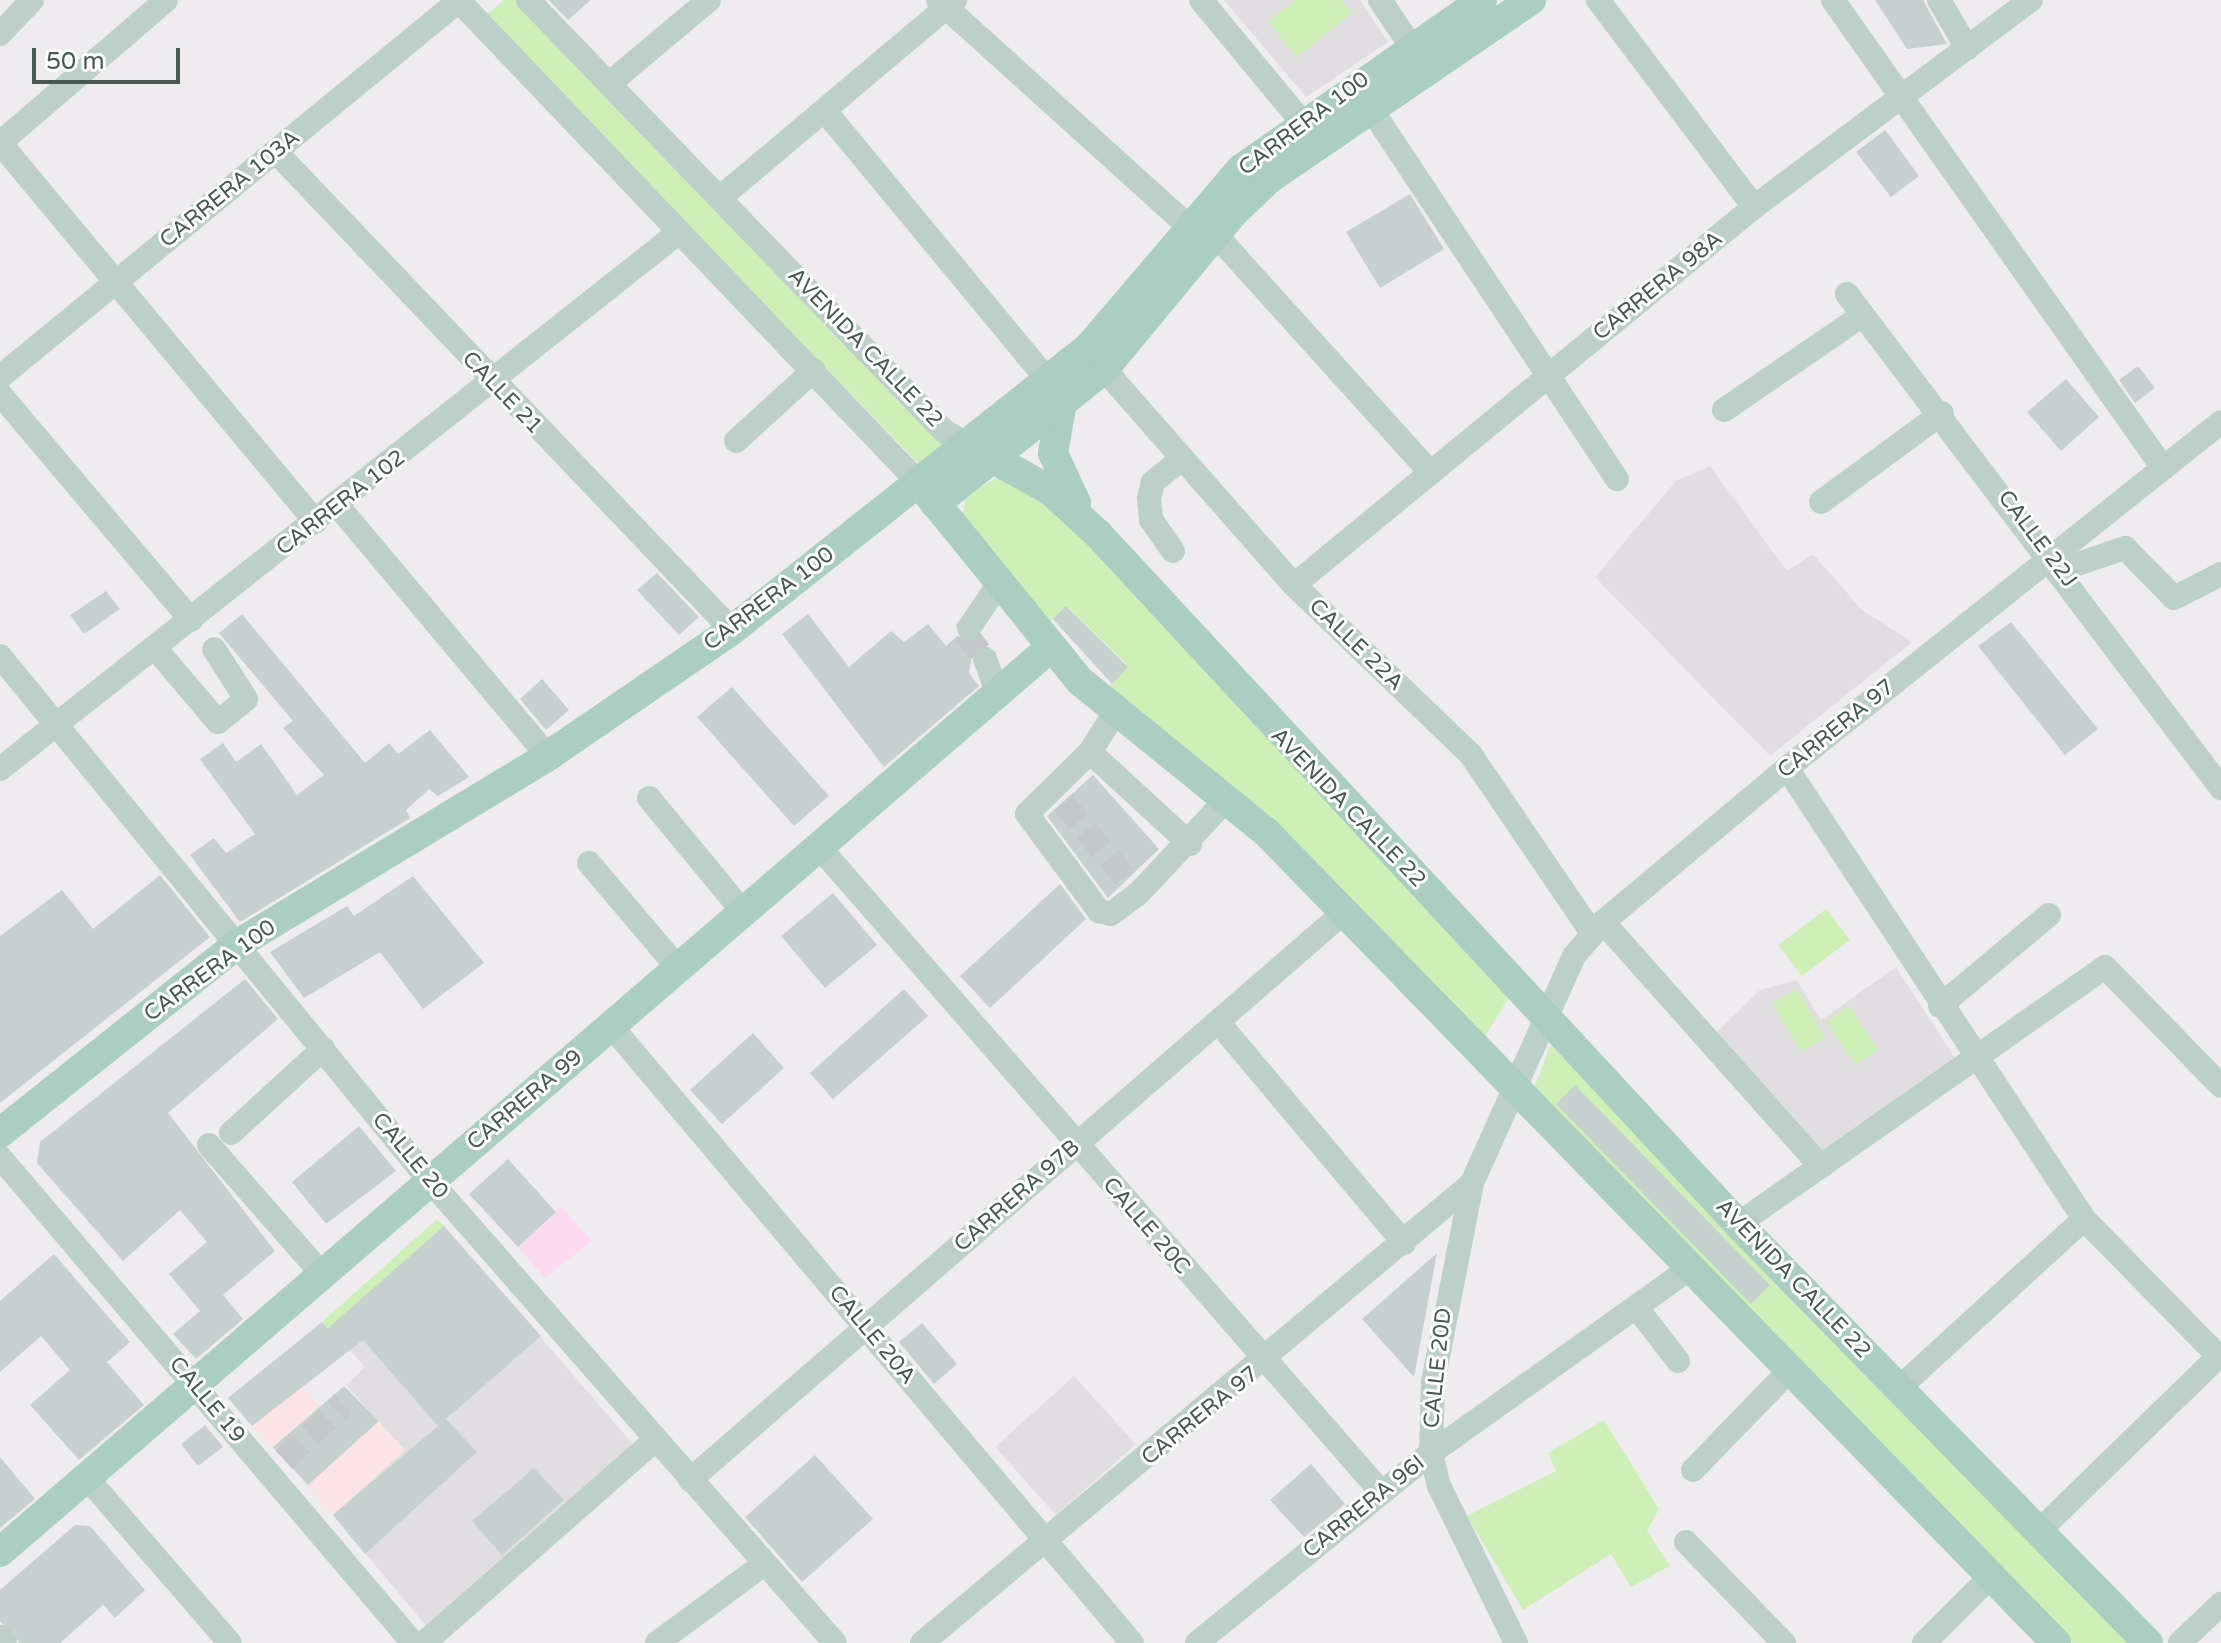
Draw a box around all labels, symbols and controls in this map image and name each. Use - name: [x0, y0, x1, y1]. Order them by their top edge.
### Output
- scale bar: [36, 32, 184, 82]
- text: 50 m: [46, 47, 104, 76]
- street label: CARRERA 100: [1234, 66, 1374, 182]
- street label: CARRERA 103A: [155, 124, 305, 254]
- street label: CARRERA 98A: [1588, 226, 1728, 346]
- street label: AVENIDA CALLE 22: [782, 263, 948, 433]
- street label: CALLE 21: [456, 346, 548, 440]
- street label: CARRERA 102: [271, 444, 411, 562]
- street label: CALLE 22J: [1992, 485, 2082, 593]
- street label: CARRERA 100: [699, 541, 839, 657]
- street label: CALLE 22A: [1303, 594, 1409, 696]
- street label: CARRERA 97: [1772, 674, 1900, 784]
- street label: AVENIDA CALLE 22: [1265, 723, 1431, 893]
- street label: CARRERA 100: [139, 914, 281, 1028]
- street label: CARRERA 99: [462, 1044, 588, 1156]
- street label: CALLE 20: [366, 1108, 454, 1204]
- street label: CARRERA 97B: [949, 1134, 1085, 1258]
- street label: CALLE 20C: [1097, 1172, 1195, 1280]
- street label: AVENIDA CALLE 22: [1710, 1194, 1876, 1364]
- street label: CALLE 20A: [823, 1280, 921, 1390]
- street label: CALLE 20D: [1419, 1306, 1457, 1430]
- street label: CALLE 19: [163, 1352, 251, 1448]
- street label: CARRERA 97: [1136, 1361, 1264, 1471]
- street label: CARRERA 96I: [1298, 1450, 1430, 1564]

